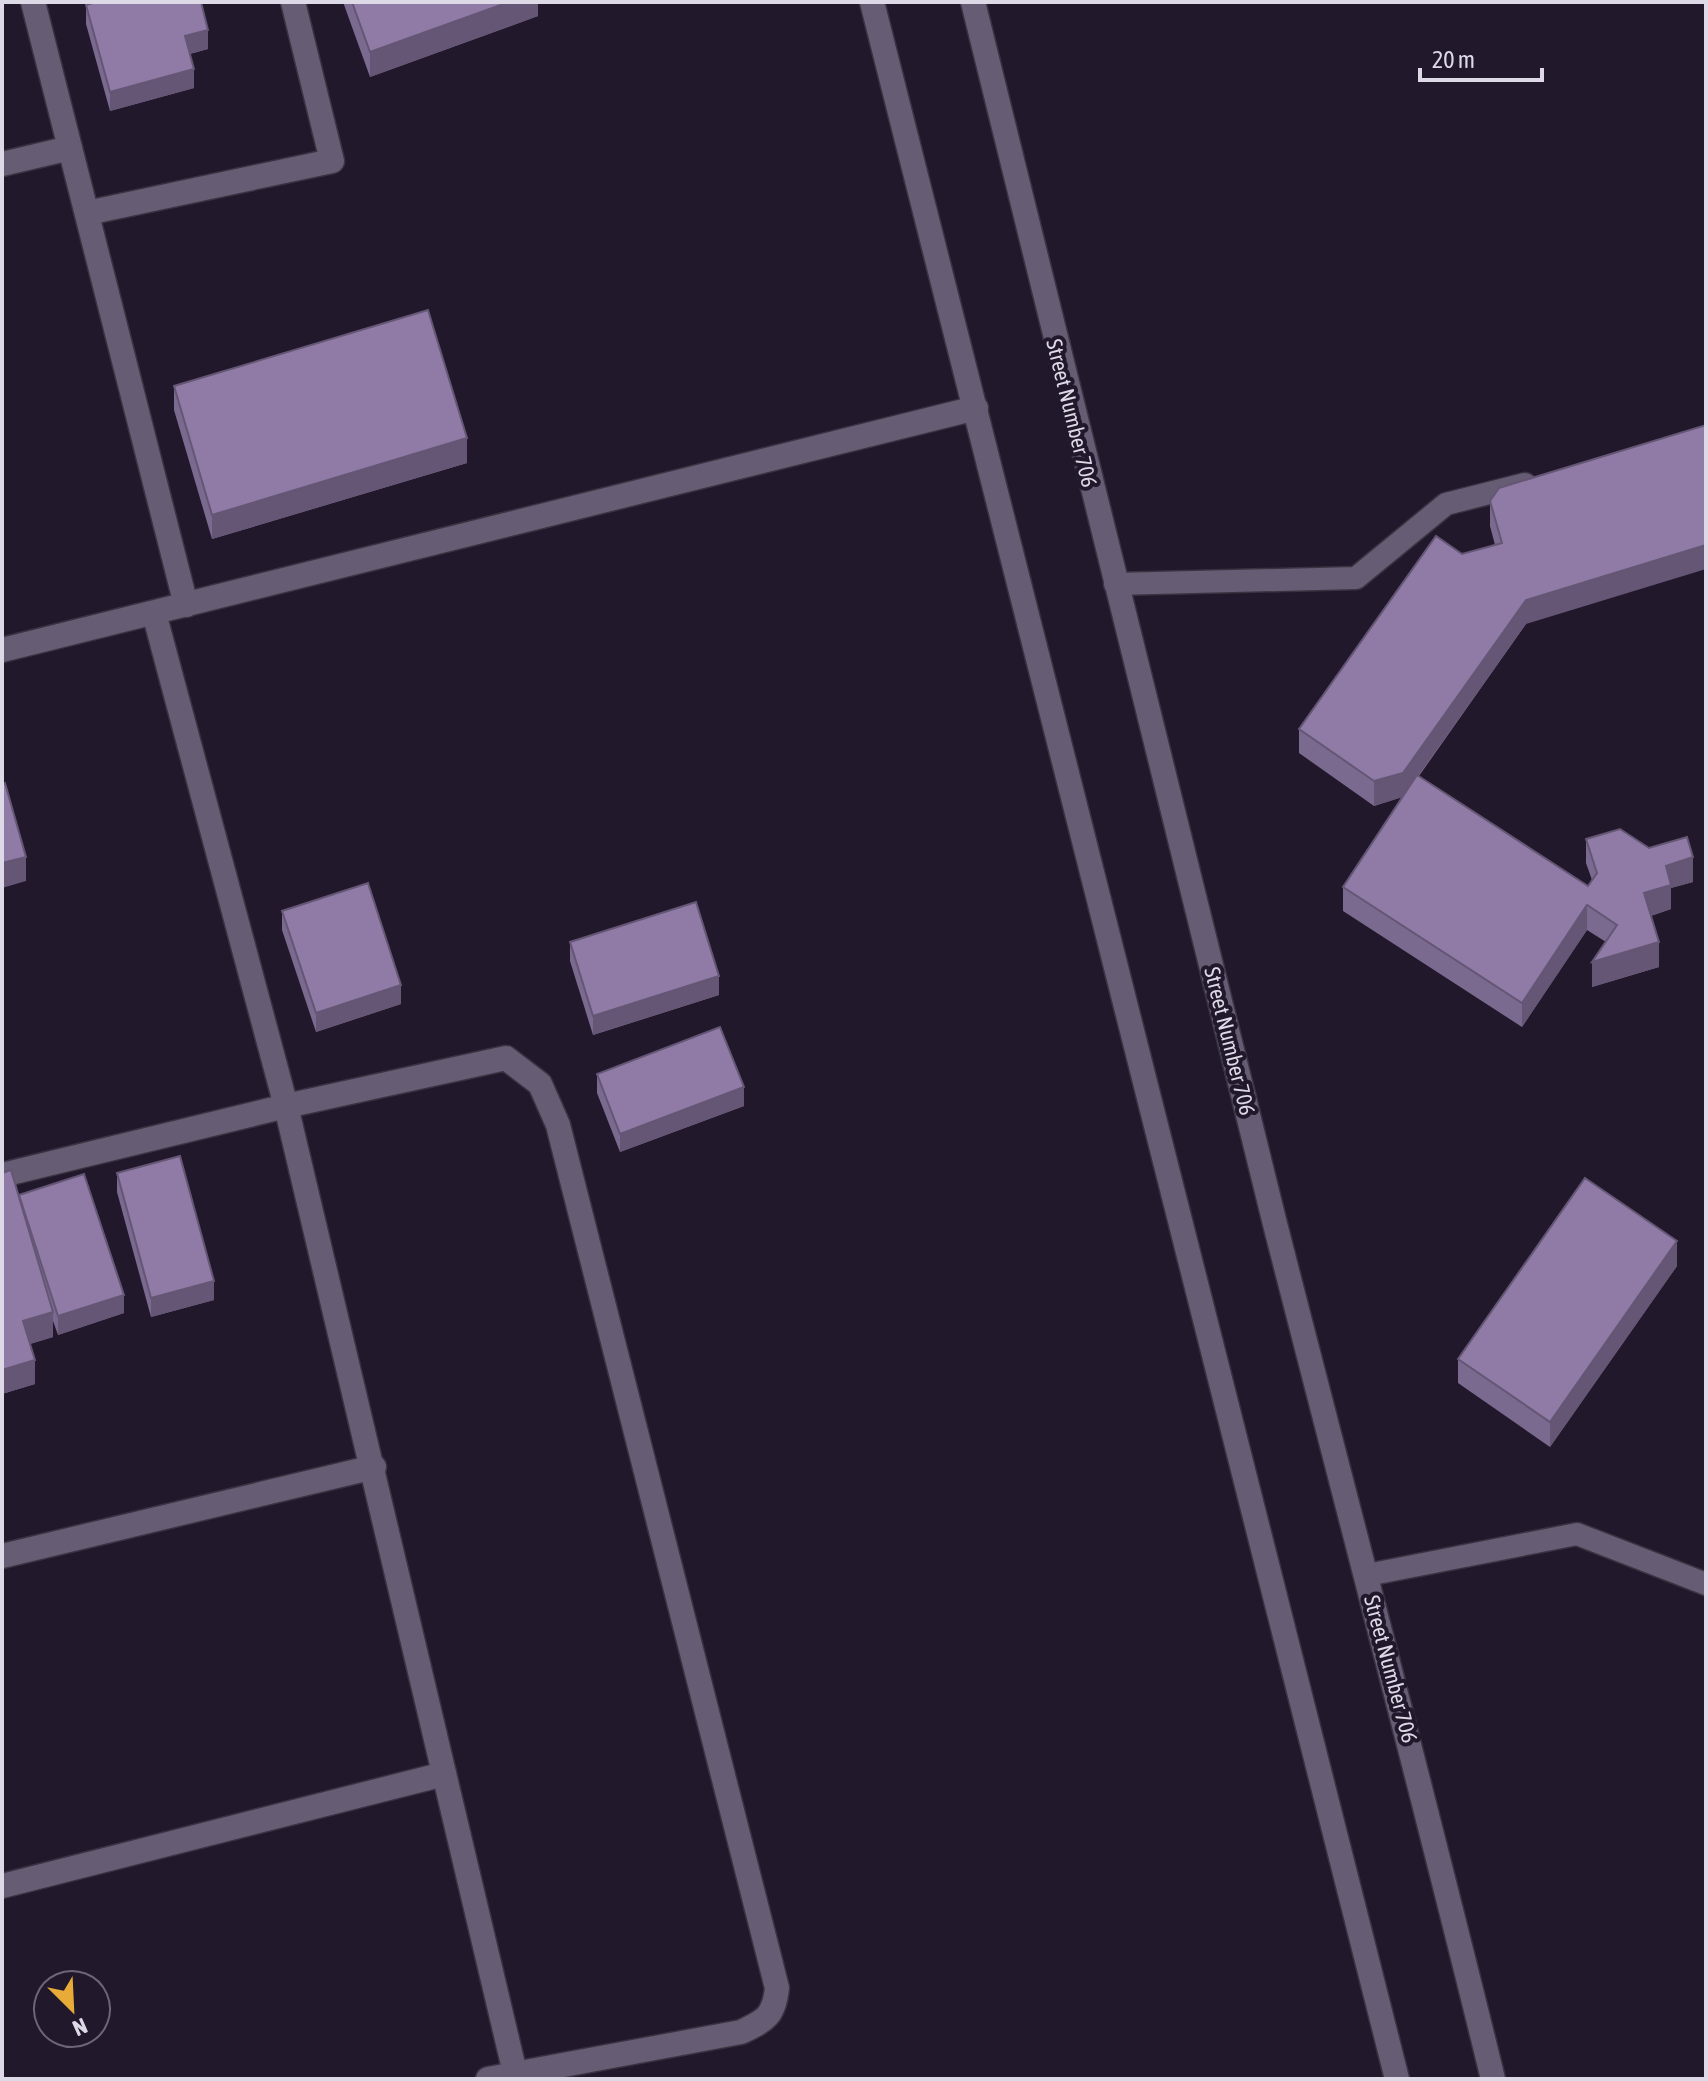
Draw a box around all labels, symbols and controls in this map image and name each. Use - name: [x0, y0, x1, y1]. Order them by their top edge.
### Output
- scale bar: [1420, 32, 1542, 82]
- text: 20 m: [1432, 46, 1475, 73]
- street label: Street Number 706: [1041, 336, 1103, 490]
- street label: Street Number 706: [1199, 964, 1261, 1118]
- street label: Street Number 706: [1359, 1592, 1423, 1746]
- north arrow: [32, 1969, 112, 2049]
- text: N: [69, 2013, 91, 2042]

